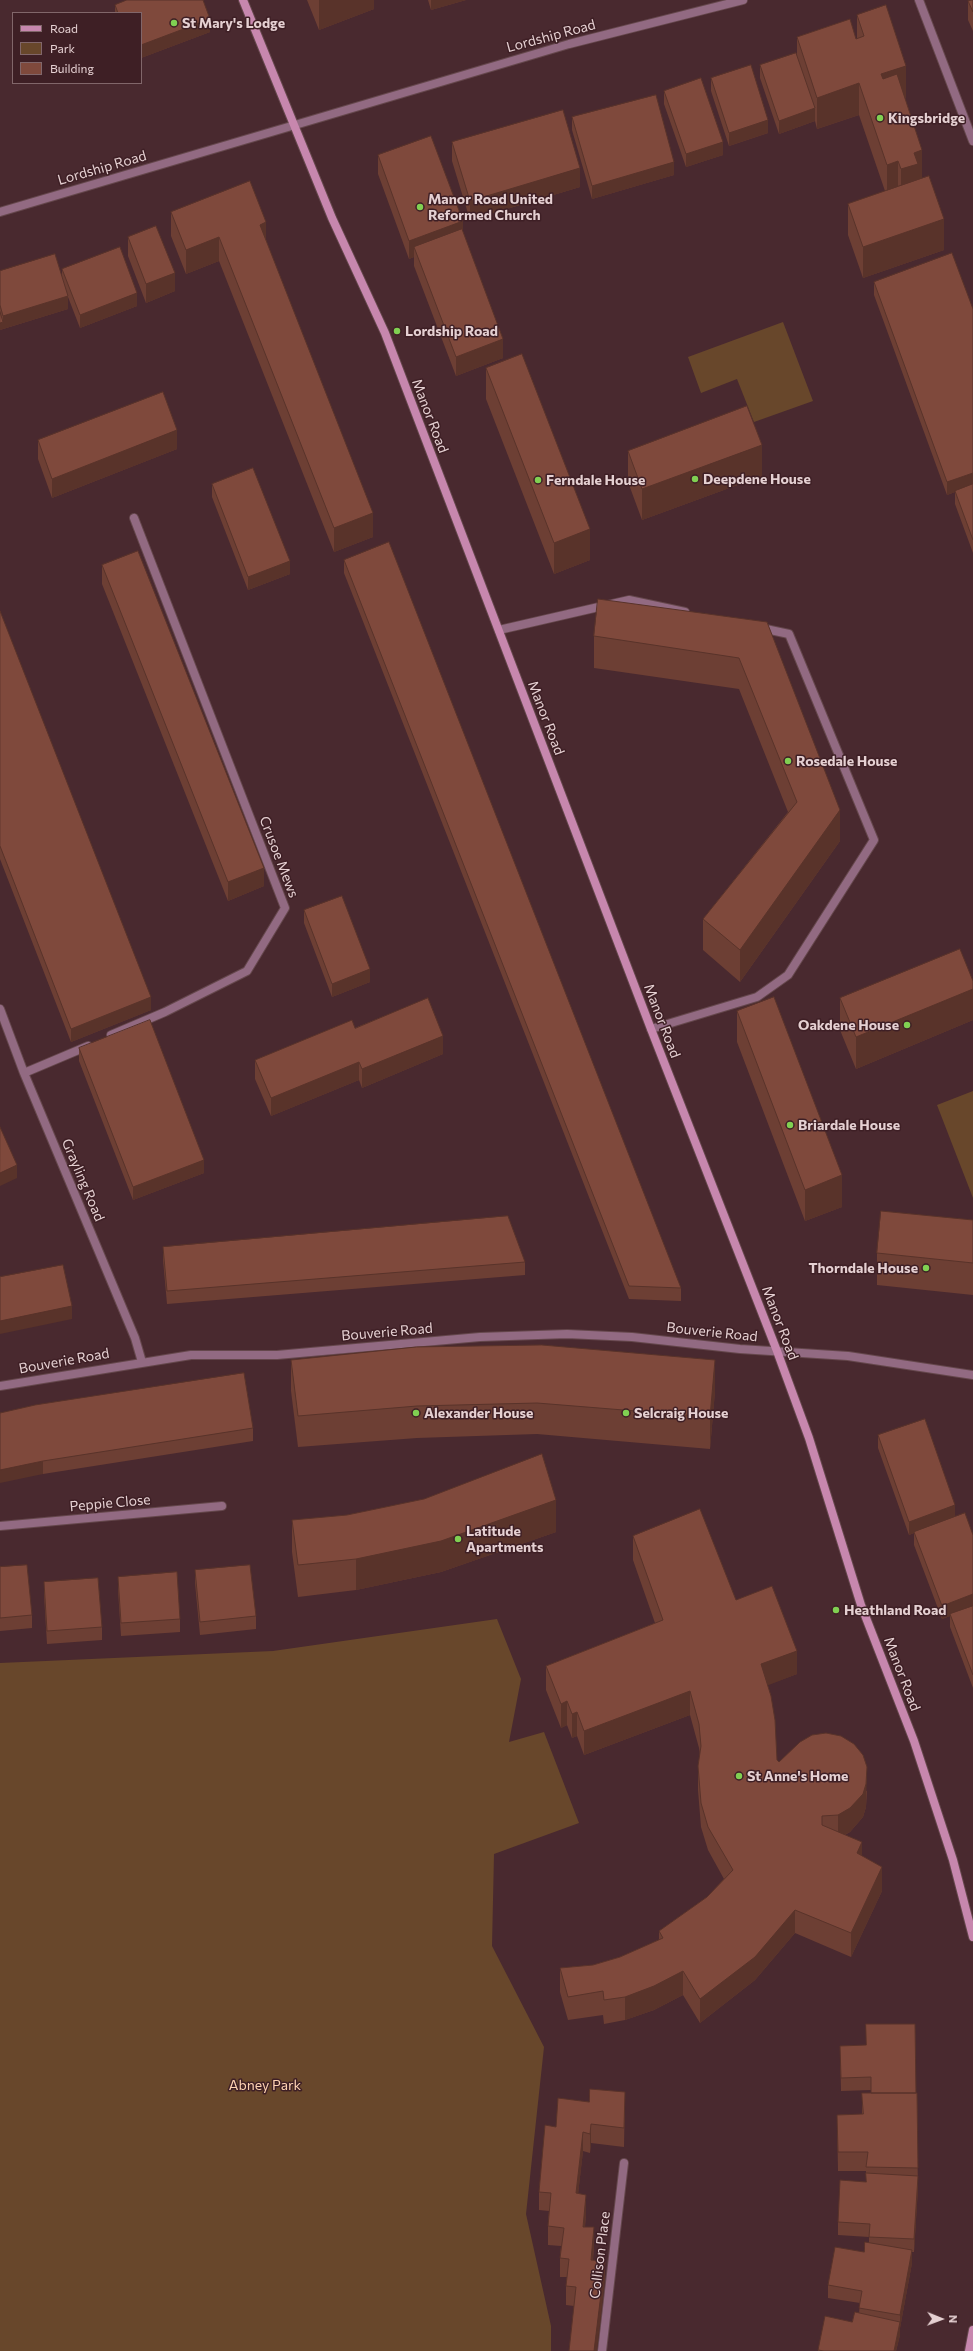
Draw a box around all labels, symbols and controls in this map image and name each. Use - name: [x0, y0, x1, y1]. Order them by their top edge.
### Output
- legend: [12, 12, 142, 84]
- place label: St Mary's Lodge: [182, 15, 285, 31]
- street label: Lordship Road: [505, 16, 597, 56]
- marker: St Mary's Lodge: [169, 18, 179, 28]
- text: Road: [50, 21, 78, 35]
- text: Park: [50, 41, 75, 55]
- text: Building: [50, 61, 94, 75]
- place label: Kingsbridge: [888, 110, 965, 126]
- marker: Kingsbridge: [875, 113, 885, 123]
- street label: Lordship Road: [56, 147, 148, 189]
- place label: Manor Road United Reformed Church: [428, 191, 553, 224]
- marker: Manor Road United Reformed Church: [415, 202, 425, 212]
- place label: Lordship Road: [405, 323, 498, 339]
- marker: Lordship Road: [392, 326, 402, 336]
- street label: Manor Road: [408, 377, 452, 455]
- place label: Deepdene House: [703, 471, 811, 487]
- place label: Ferndale House: [546, 472, 645, 488]
- marker: Deepdene House: [690, 474, 700, 484]
- marker: Ferndale House: [533, 475, 543, 485]
- street label: Manor Road: [524, 679, 568, 757]
- place label: Rosedale House: [796, 753, 897, 769]
- marker: Rosedale House: [783, 756, 793, 766]
- street label: Crusoe Mews: [256, 814, 302, 900]
- street label: Manor Road: [640, 982, 684, 1060]
- place label: Oakdene House: [798, 1017, 899, 1033]
- marker: Oakdene House: [902, 1020, 912, 1030]
- place label: Briardale House: [798, 1117, 900, 1133]
- marker: Briardale House: [785, 1120, 795, 1130]
- street label: Grayling Road: [58, 1136, 108, 1224]
- place label: Thorndale House: [808, 1260, 918, 1276]
- marker: Thorndale House: [921, 1263, 931, 1273]
- street label: Manor Road: [758, 1284, 802, 1362]
- street label: Bouverie Road: [666, 1319, 758, 1345]
- street label: Bouverie Road: [341, 1320, 433, 1344]
- street label: Bouverie Road: [17, 1345, 111, 1377]
- place label: Alexander House: [424, 1405, 533, 1421]
- place label: Selcraig House: [634, 1405, 728, 1421]
- marker: Alexander House: [411, 1408, 421, 1418]
- marker: Selcraig House: [621, 1408, 631, 1418]
- street label: Peppie Close: [69, 1491, 151, 1515]
- place label: Latitude Apartments: [466, 1523, 544, 1556]
- marker: Latitude Apartments: [453, 1534, 463, 1544]
- place label: Heathland Road: [844, 1602, 947, 1618]
- marker: Heathland Road: [831, 1605, 841, 1615]
- street label: Manor Road: [880, 1635, 924, 1713]
- place label: St Anne's Home: [747, 1768, 848, 1784]
- marker: St Anne's Home: [734, 1771, 744, 1781]
- park label: Abney Park: [229, 2077, 301, 2093]
- street label: Collison Place: [586, 2210, 614, 2300]
- north arrow: [921, 2299, 961, 2339]
- text: N: [947, 2315, 960, 2323]

